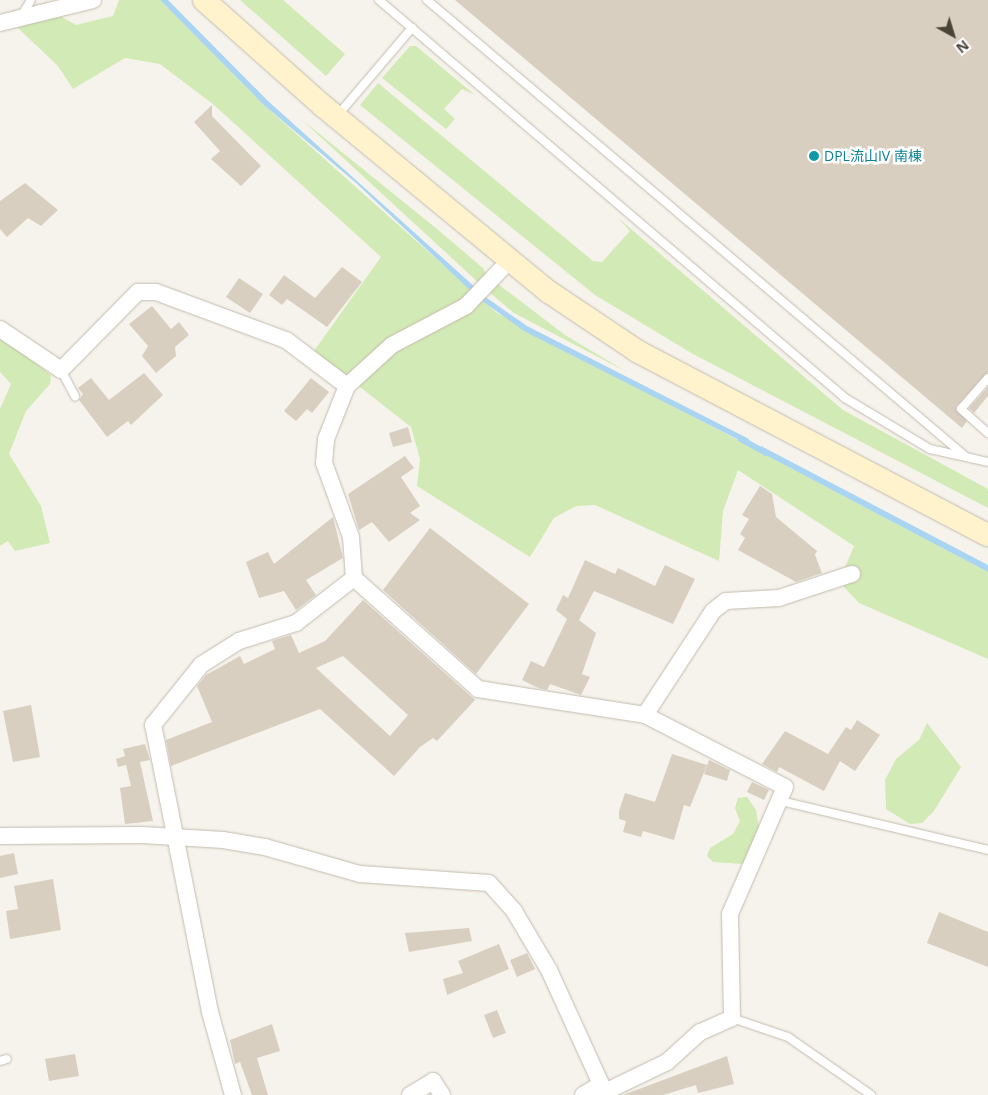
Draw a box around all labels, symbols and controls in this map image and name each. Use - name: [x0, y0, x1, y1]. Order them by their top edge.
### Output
- north arrow: [928, 10, 978, 60]
- text: N: [952, 36, 973, 58]
- place label: DPL流山IV 南棟: [824, 148, 922, 164]
- marker: DPL流山IV 南棟: [808, 150, 820, 162]

